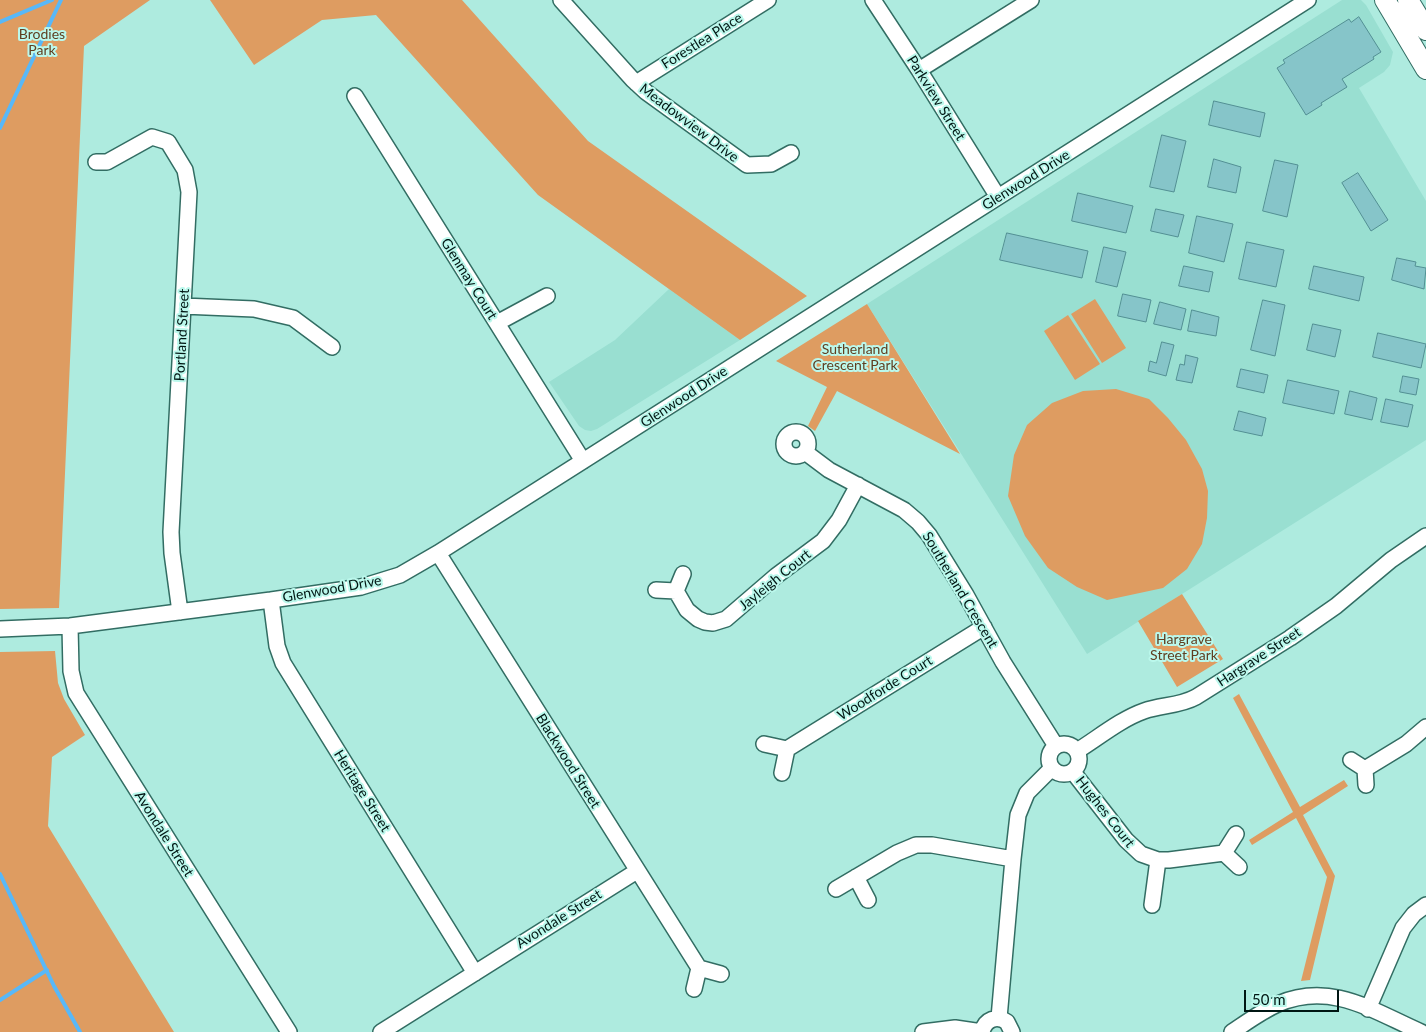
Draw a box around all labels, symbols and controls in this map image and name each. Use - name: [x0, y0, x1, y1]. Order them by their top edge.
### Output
- street label: Forestlea Place: [658, 9, 746, 73]
- park label: Brodies Park: [19, 26, 65, 58]
- street label: Parkview Street: [903, 53, 969, 143]
- street label: Meadowview Drive: [636, 80, 742, 166]
- street label: Glenwood Drive: [979, 146, 1073, 214]
- street label: Glenmay Court: [437, 235, 501, 323]
- street label: Portland Street: [171, 288, 193, 382]
- park label: Sutherland Crescent Park: [812, 341, 898, 374]
- street label: Glenwood Drive: [637, 363, 731, 431]
- street label: Southerland Crescent: [919, 529, 1001, 651]
- street label: Jayleigh Court: [736, 546, 814, 614]
- street label: Glenwood Drive: [281, 572, 383, 606]
- street label: Hargrave Street: [1214, 624, 1304, 690]
- park label: Hargrave Street Park: [1150, 631, 1218, 664]
- street label: Woodforde Court: [834, 652, 936, 724]
- street label: Blackwood Street: [532, 711, 604, 811]
- street label: Heritage Street: [330, 747, 394, 835]
- street label: Hughes Court: [1072, 773, 1138, 851]
- street label: Avondale Street: [131, 788, 197, 880]
- street label: Avondale Street: [513, 886, 605, 952]
- scale bar: [1246, 980, 1341, 1012]
- text: 50 m: [1252, 990, 1286, 1008]

